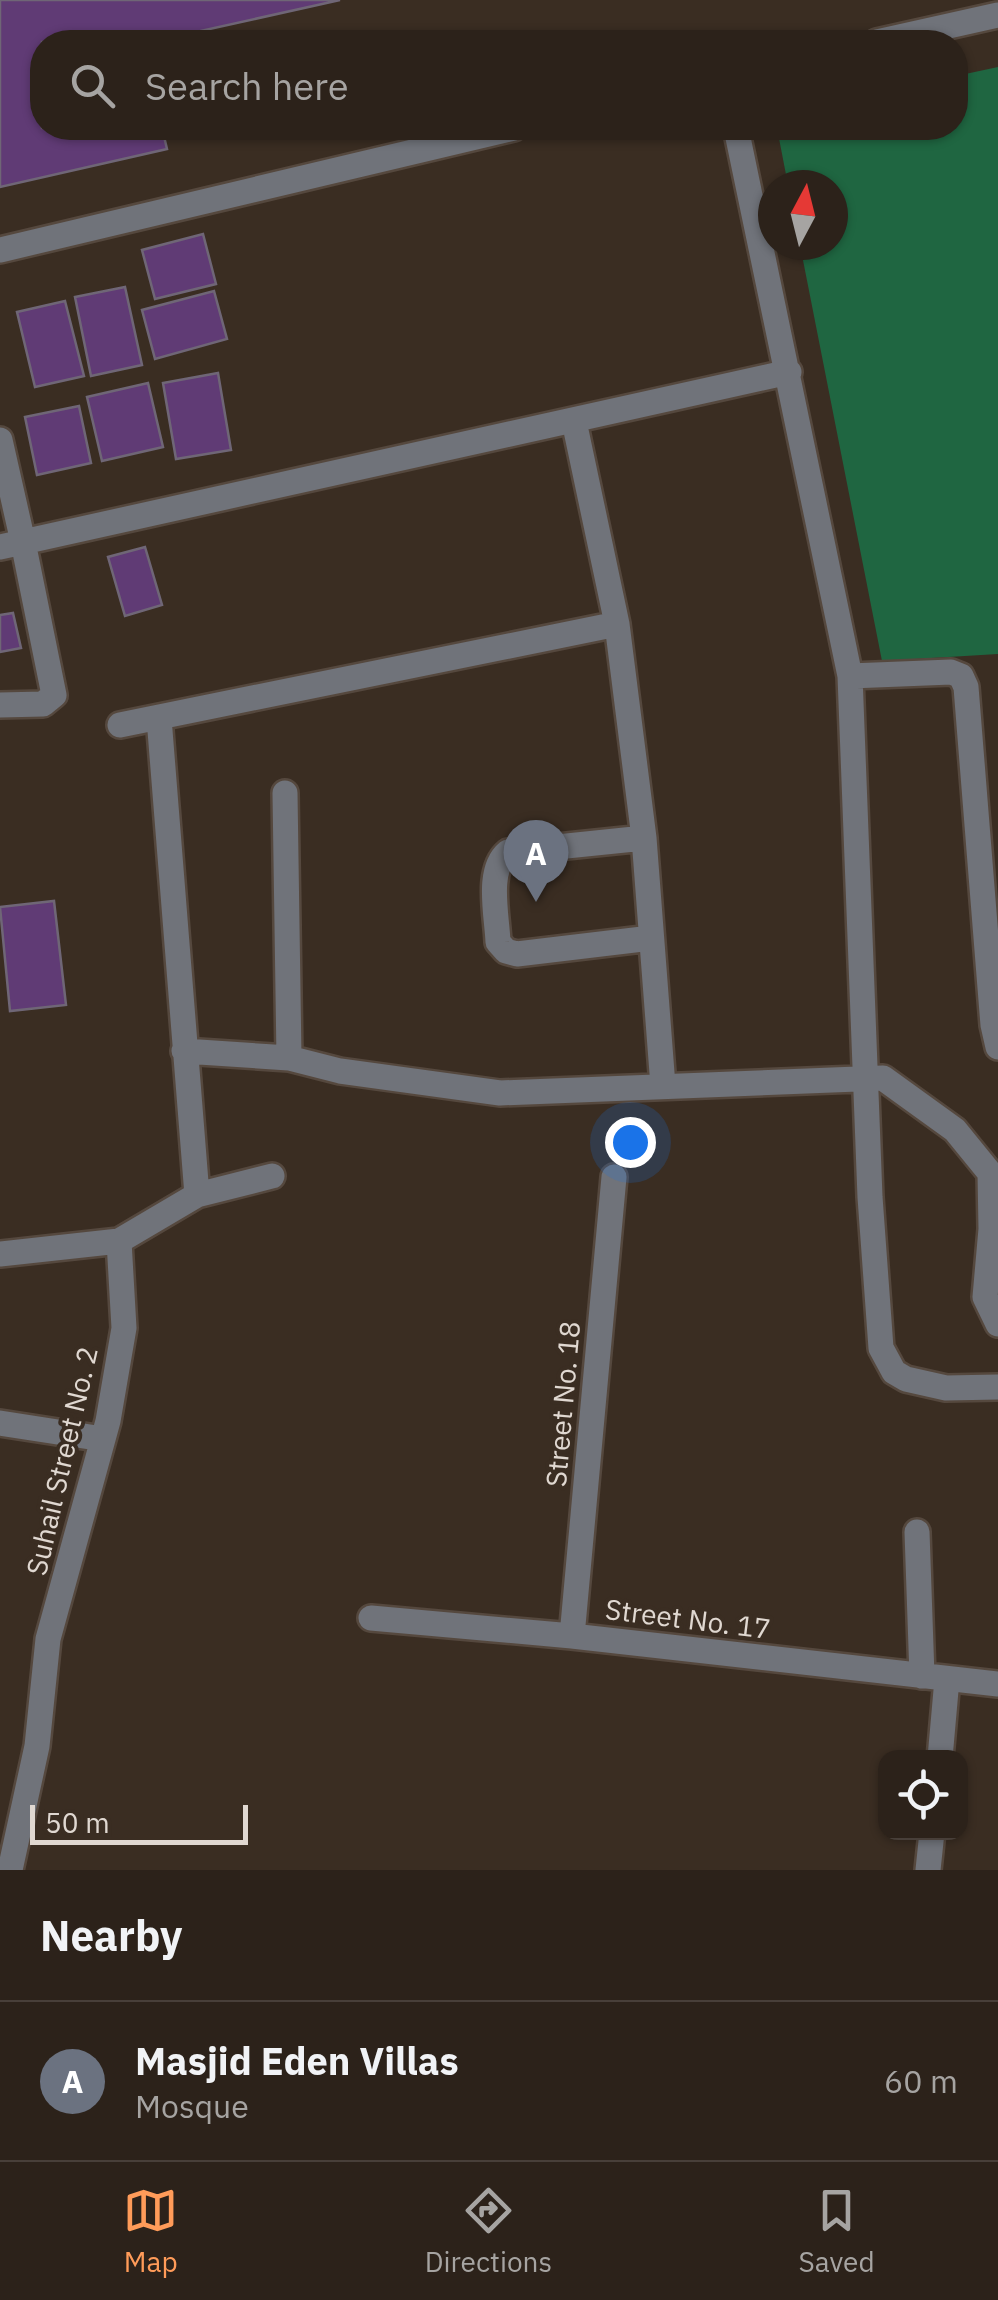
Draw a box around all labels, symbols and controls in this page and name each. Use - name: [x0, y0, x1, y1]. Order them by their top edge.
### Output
- search box: [30, 30, 968, 140]
- icon: search: [65, 58, 120, 113]
- text: Search here: [145, 61, 349, 110]
- north arrow: [758, 170, 848, 260]
- pin: A: [504, 820, 568, 902]
- your location: [605, 1117, 656, 1168]
- street label: Street No. 18: [537, 1320, 588, 1488]
- street label: Suhail Street No. 2: [17, 1343, 106, 1579]
- street label: Street No. 17: [603, 1590, 773, 1647]
- map controls: [878, 1750, 968, 1840]
- button: locate: [878, 1750, 968, 1840]
- scale bar: [30, 1800, 248, 1844]
- text: 50 m: [45, 1804, 110, 1841]
- text: Nearby: [40, 1908, 182, 1963]
- text: Masjid Eden Villas: [135, 2036, 459, 2085]
- text: A: [62, 2060, 83, 2102]
- text: 60 m: [884, 2060, 958, 2102]
- text: Mosque: [135, 2085, 249, 2127]
- tab: Map: [123, 2183, 178, 2280]
- tab: Directions: [425, 2183, 552, 2280]
- tab: Saved: [799, 2183, 875, 2280]

